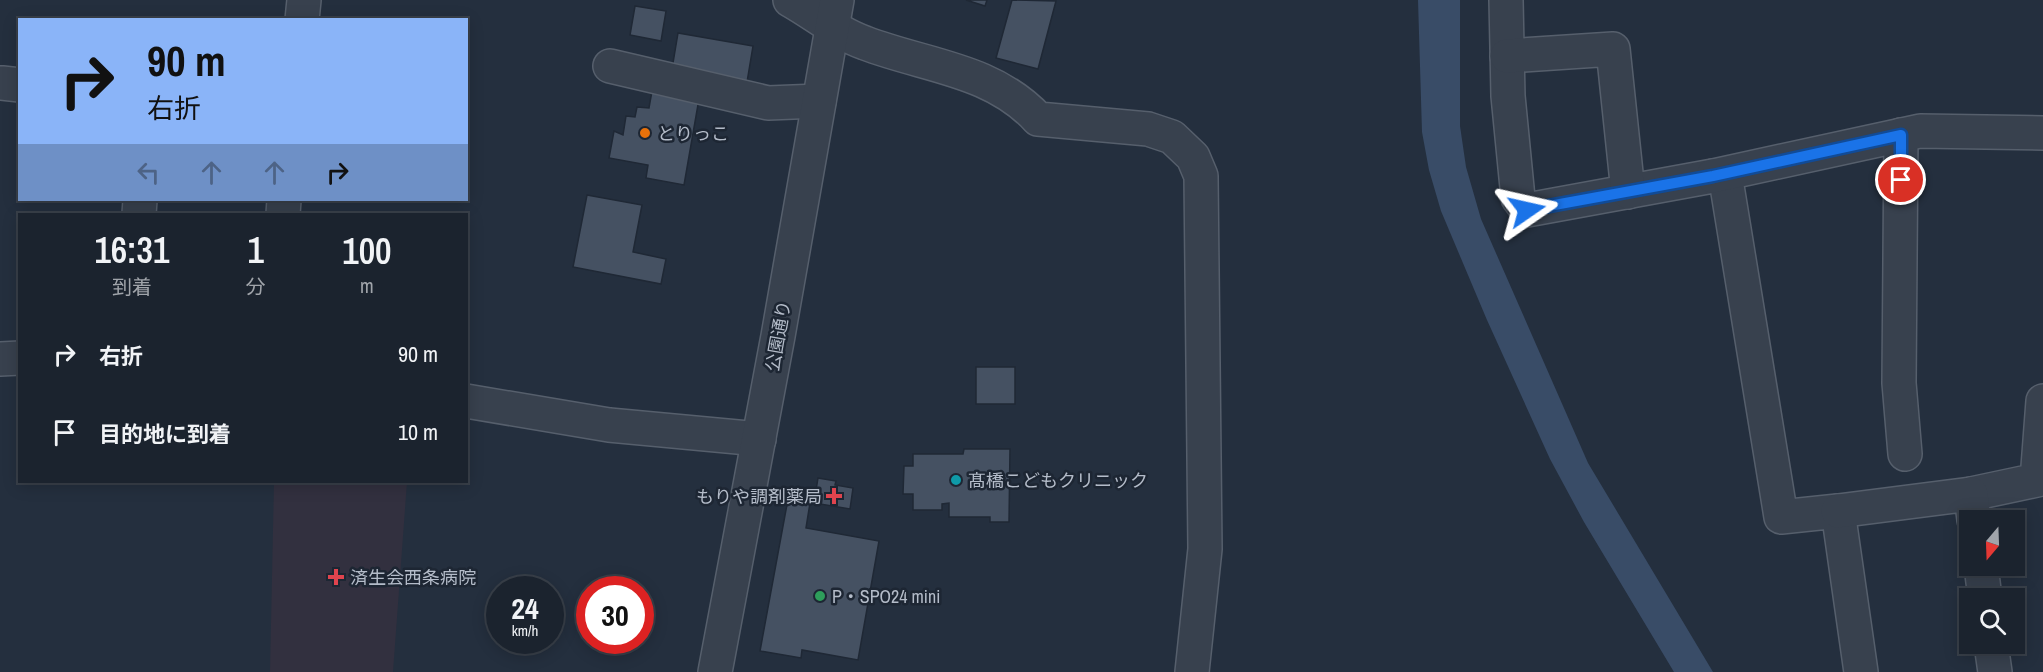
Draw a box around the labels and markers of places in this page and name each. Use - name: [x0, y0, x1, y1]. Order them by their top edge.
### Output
- place label: とりっこ: [657, 121, 729, 146]
- marker: とりっこ: [638, 126, 652, 140]
- pin: [1875, 154, 1926, 205]
- place label: 髙橋こどもクリニック: [968, 468, 1148, 493]
- marker: 髙橋こどもクリニック: [949, 473, 963, 487]
- place label: もりや調剤薬局: [696, 484, 822, 509]
- marker: もりや調剤薬局: [827, 489, 841, 503]
- place label: 済生会西条病院: [350, 565, 476, 590]
- marker: 済生会西条病院: [327, 568, 345, 586]
- place label: P・SPO24 mini: [832, 584, 940, 609]
- marker: P・SPO24 mini: [813, 589, 827, 603]

